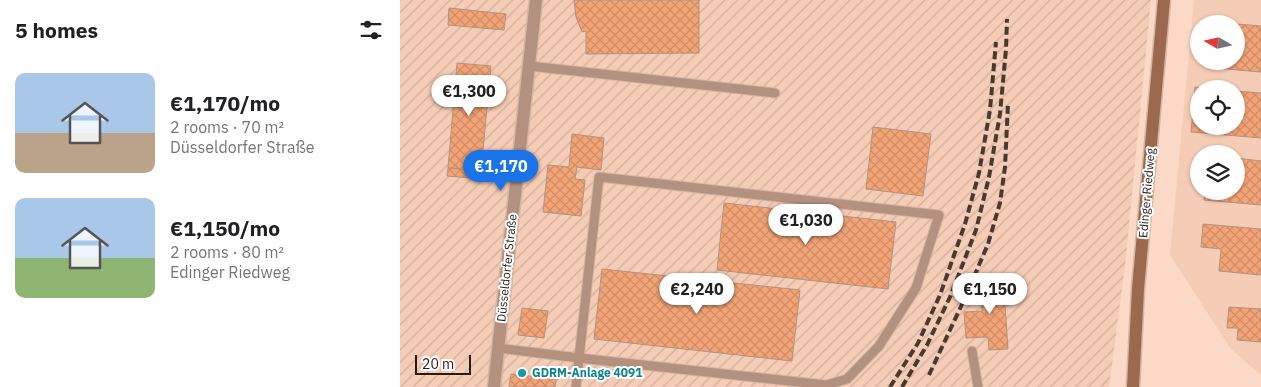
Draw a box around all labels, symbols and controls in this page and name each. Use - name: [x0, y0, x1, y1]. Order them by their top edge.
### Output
- north arrow: [1190, 15, 1245, 70]
- map controls: [1190, 15, 1245, 200]
- text: 5 homes: [15, 16, 98, 44]
- icon: filters: [357, 16, 385, 44]
- pin: €1,300: [428, 74, 510, 117]
- button: locate: [1190, 80, 1245, 135]
- text: €1,300: [442, 81, 496, 101]
- text: €1,170/mo: [170, 89, 280, 117]
- icon: home: [55, 93, 115, 153]
- text: 2 rooms · 70 m²: [170, 117, 284, 137]
- text: Düsseldorfer Straße: [170, 137, 314, 157]
- button: layers: [1190, 145, 1245, 200]
- street label: Edinger Riedweg: [1135, 147, 1158, 238]
- pin: €1,170: [460, 150, 542, 192]
- text: €1,170: [474, 156, 528, 176]
- pin: €1,030: [765, 204, 847, 246]
- text: €1,030: [779, 210, 833, 230]
- street label: Düsseldorfer Straße: [493, 213, 520, 323]
- text: €1,150/mo: [170, 214, 280, 242]
- icon: home: [55, 218, 115, 278]
- text: 2 rooms · 80 m²: [170, 242, 284, 262]
- text: Edinger Riedweg: [170, 262, 290, 282]
- pin: €2,240: [656, 272, 738, 315]
- pin: €1,150: [949, 272, 1031, 315]
- text: €2,240: [670, 279, 724, 299]
- text: €1,150: [963, 279, 1017, 299]
- scale bar: [415, 352, 471, 375]
- text: 20 m: [422, 355, 454, 373]
- place label: GDRM-Anlage 4091: [532, 365, 642, 380]
- marker: GDRM-Anlage 4091: [516, 367, 528, 379]

